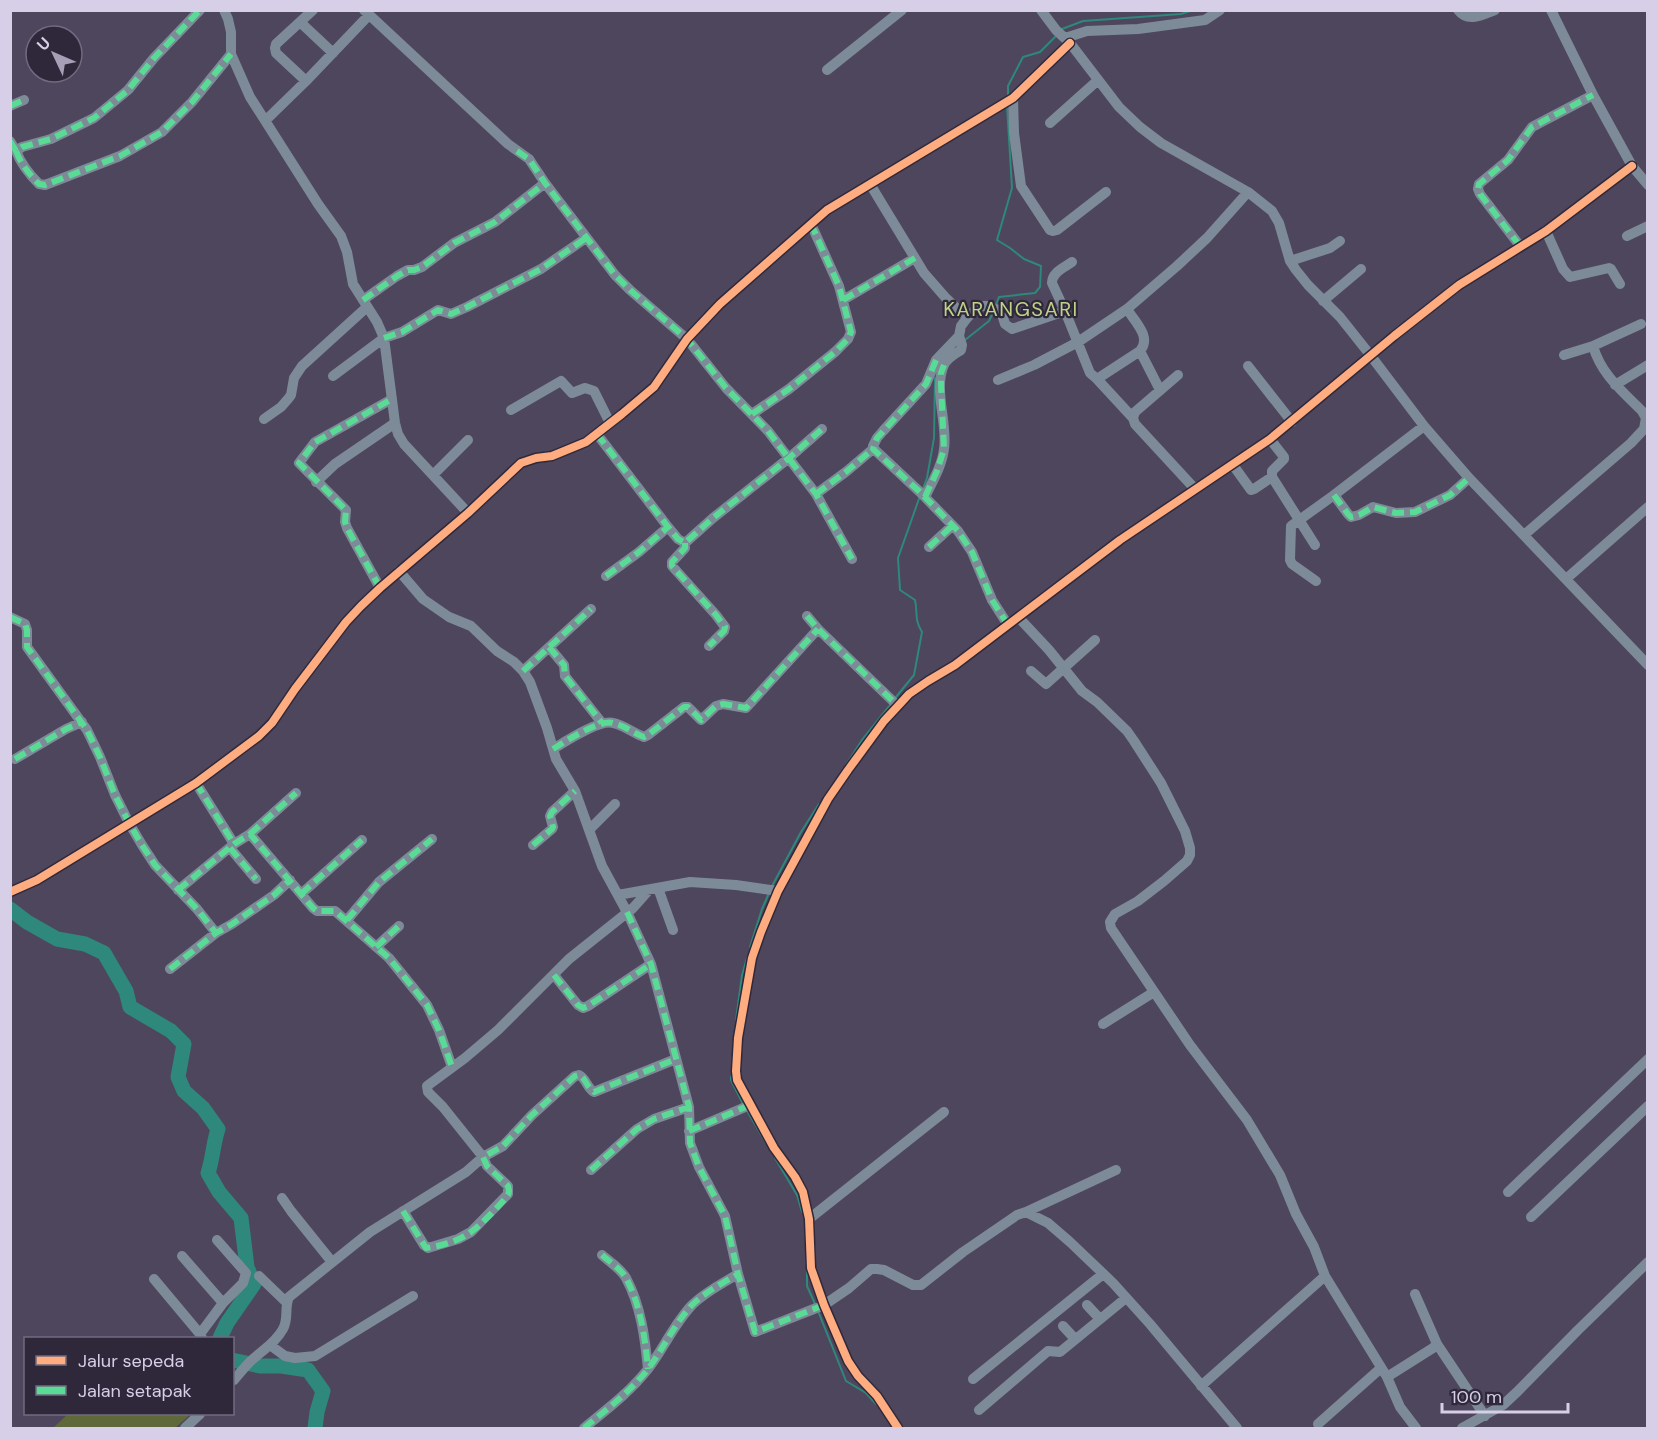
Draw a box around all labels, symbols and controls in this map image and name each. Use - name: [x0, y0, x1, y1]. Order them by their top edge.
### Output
- north arrow: [24, 24, 84, 84]
- text: U: [32, 33, 55, 55]
- district label: KARANGSARI: [943, 296, 1079, 322]
- legend: [24, 1337, 234, 1415]
- text: Jalur sepeda: [78, 1349, 184, 1373]
- scale bar: [1442, 1376, 1568, 1414]
- text: Jalan setapak: [78, 1379, 192, 1403]
- text: 100 m: [1451, 1385, 1502, 1409]

